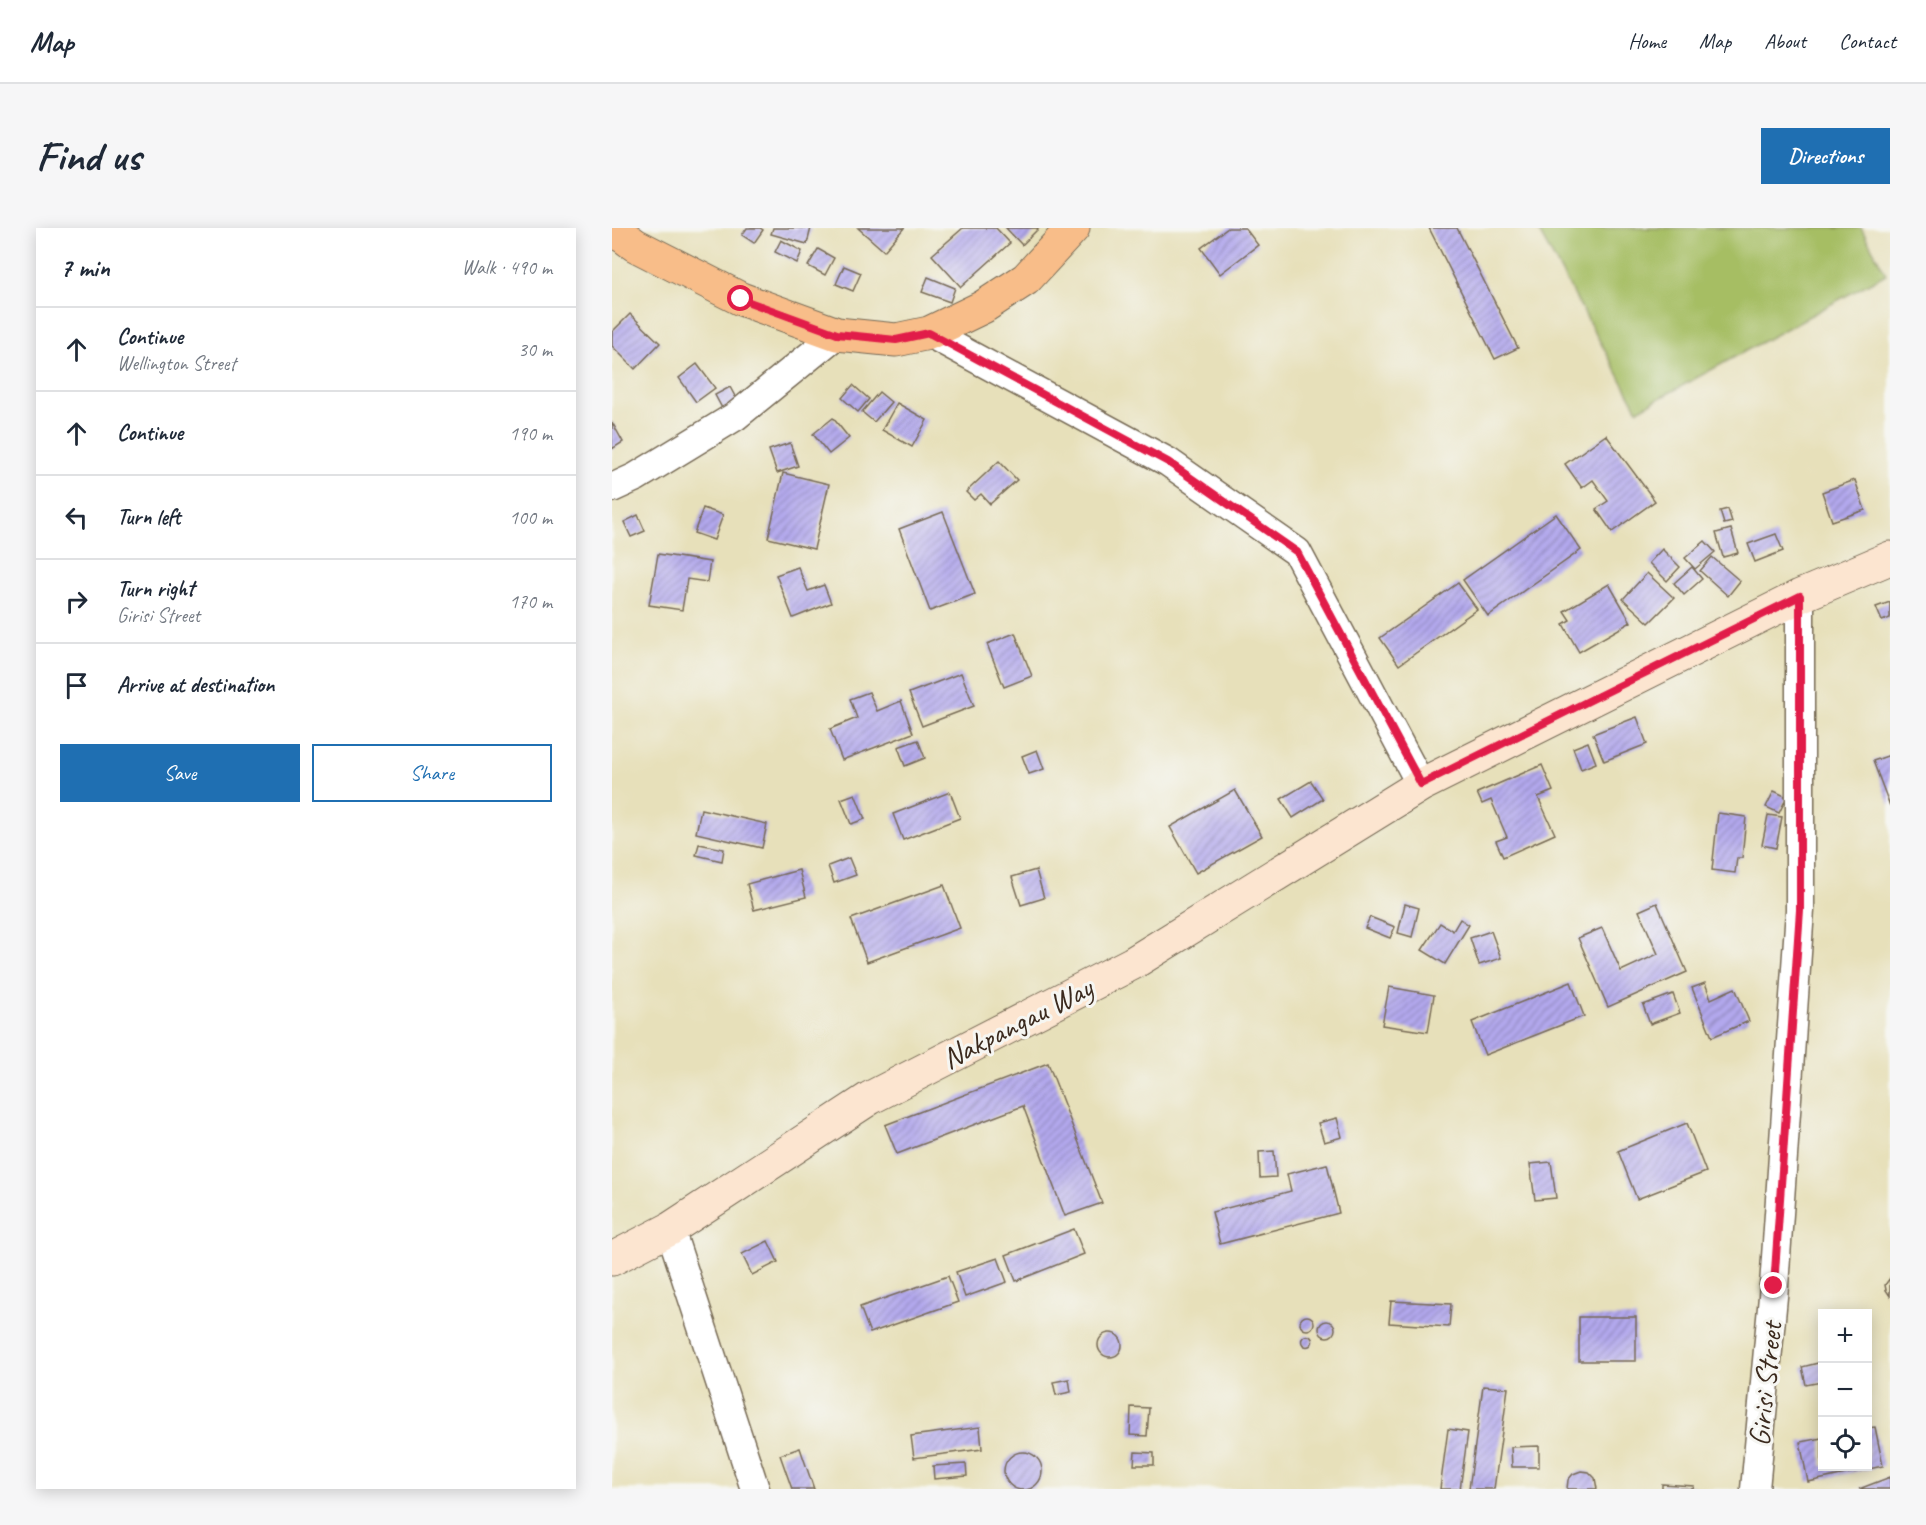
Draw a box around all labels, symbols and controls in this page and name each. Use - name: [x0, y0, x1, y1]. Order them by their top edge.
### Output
- text: Map: [30, 24, 73, 59]
- text: Home: [1628, 28, 1666, 54]
- text: Map: [1699, 28, 1731, 54]
- text: About: [1764, 28, 1806, 54]
- text: Contact: [1839, 28, 1896, 54]
- button: Directions: [1761, 128, 1890, 184]
- text: Find us: [36, 130, 141, 183]
- text: 7 min: [60, 251, 110, 284]
- text: Walk · 490 m: [462, 255, 552, 280]
- route start: [727, 285, 753, 311]
- text: Continue: [117, 323, 183, 351]
- icon: ahead: [60, 333, 93, 366]
- text: 30 m: [518, 337, 552, 362]
- text: Wellington Street: [117, 351, 236, 376]
- icon: ahead: [60, 417, 93, 450]
- text: Continue: [117, 419, 183, 447]
- text: 190 m: [509, 421, 552, 446]
- icon: left: [60, 501, 93, 534]
- text: Turn left: [117, 503, 181, 531]
- text: 100 m: [509, 505, 552, 530]
- text: Turn right: [117, 575, 194, 603]
- icon: right: [60, 585, 93, 618]
- text: 170 m: [509, 589, 552, 614]
- text: Girisi Street: [117, 603, 200, 628]
- icon: arrive: [60, 669, 93, 702]
- text: Arrive at destination: [117, 671, 274, 699]
- button: Save: [60, 744, 300, 802]
- button: Share: [312, 744, 552, 802]
- street label: Nakpangau Way: [935, 968, 1100, 1077]
- route end: [1760, 1272, 1786, 1298]
- map controls: [1818, 1309, 1872, 1471]
- button: +: [1818, 1309, 1872, 1363]
- street label: Girisi Street: [1740, 1317, 1791, 1448]
- button: −: [1818, 1363, 1872, 1417]
- button: locate: [1818, 1417, 1872, 1471]

